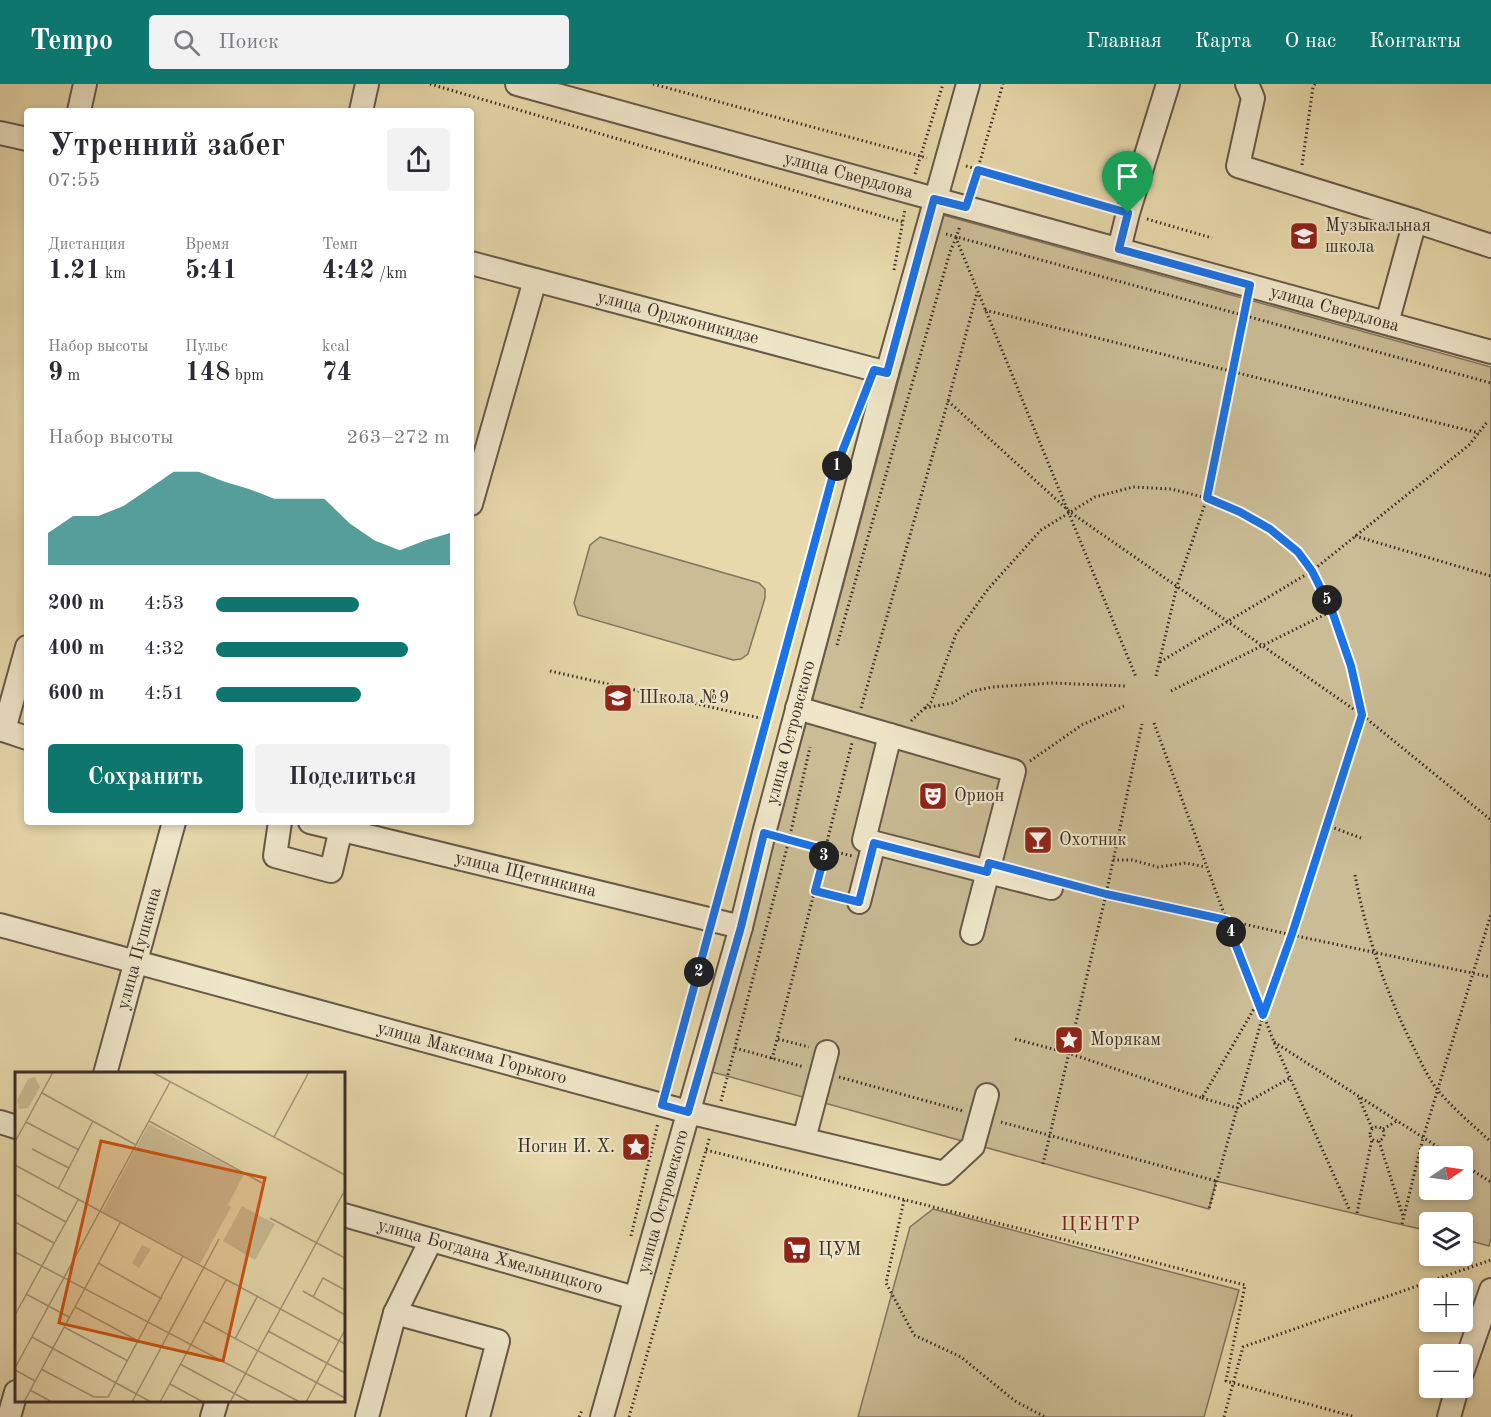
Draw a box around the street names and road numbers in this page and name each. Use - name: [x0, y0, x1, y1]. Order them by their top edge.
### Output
- street label: улица Свердлова: [782, 149, 915, 202]
- street label: улица Свердлова: [1268, 283, 1401, 335]
- street label: улица Орджоникидзе: [595, 288, 761, 348]
- street label: улица Островского: [763, 658, 819, 807]
- street label: улица Щетинкина: [453, 849, 598, 900]
- street label: улица Пушкина: [114, 885, 165, 1012]
- street label: улица Максима Горького: [375, 1019, 569, 1088]
- street label: улица Островского: [634, 1127, 692, 1275]
- street label: улица Богдана Хмельницкого: [375, 1216, 605, 1297]

